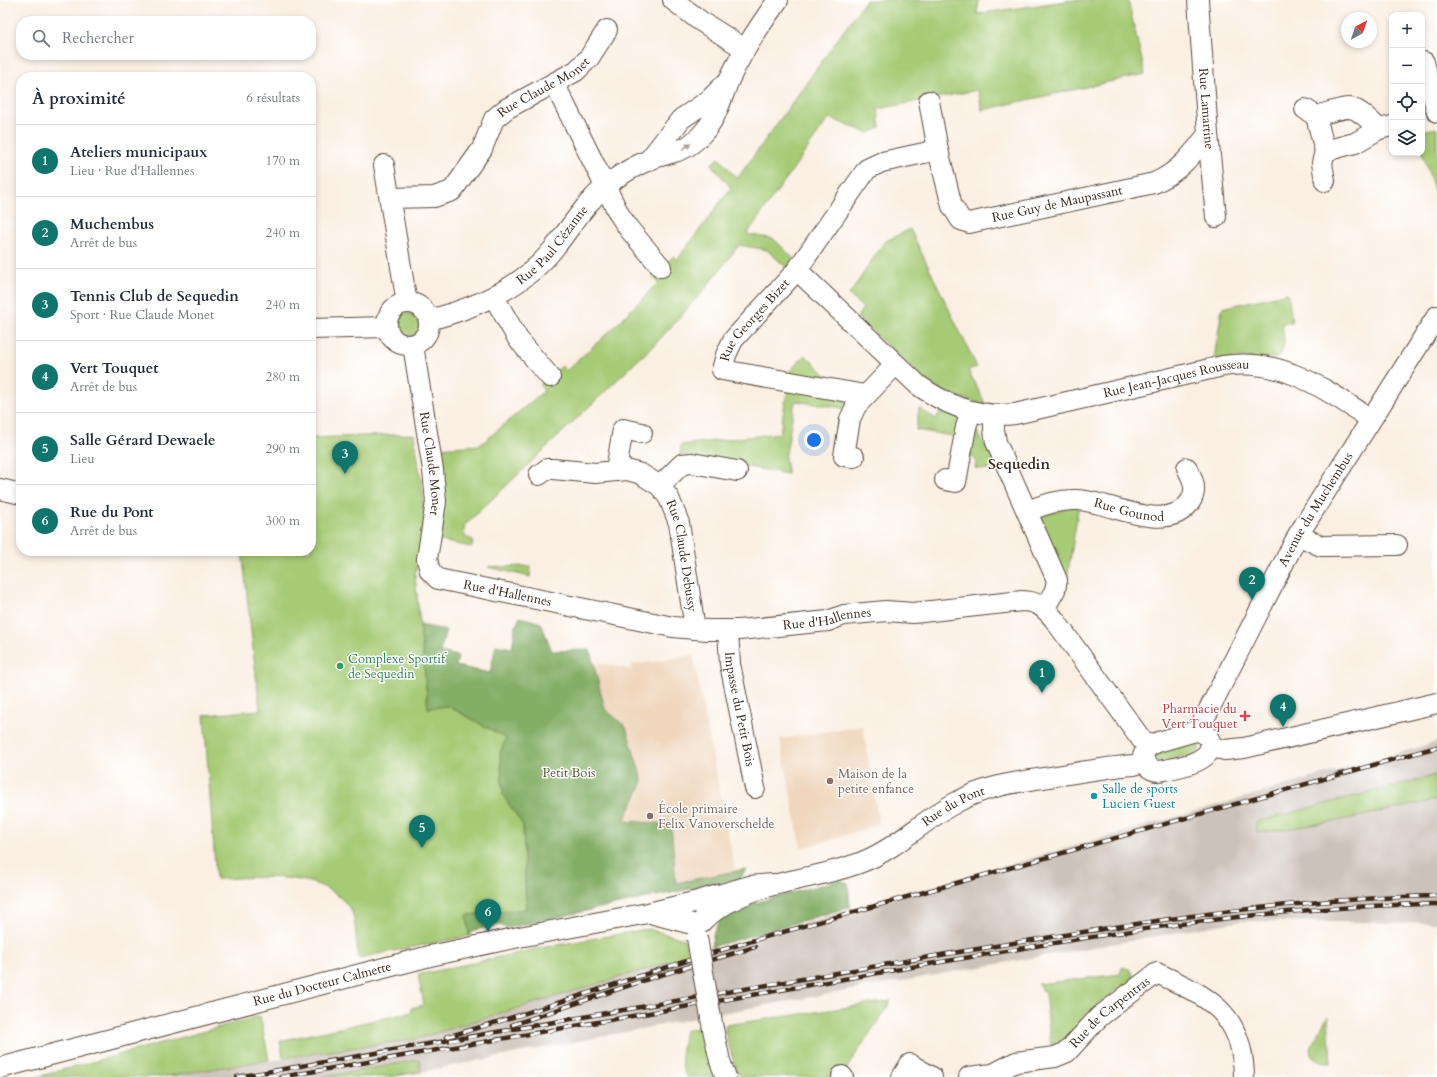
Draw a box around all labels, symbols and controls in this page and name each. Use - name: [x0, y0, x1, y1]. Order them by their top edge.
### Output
- north arrow: [1341, 12, 1377, 48]
- map controls: [1389, 12, 1425, 156]
- button: +: [1389, 12, 1425, 48]
- search box: [16, 16, 316, 60]
- icon: search: [30, 27, 52, 49]
- text: Rechercher: [62, 28, 134, 48]
- button: −: [1389, 48, 1425, 84]
- street label: Rue Claude Monet: [493, 53, 594, 122]
- street label: Rue Lamartine: [1194, 67, 1218, 150]
- button: locate: [1389, 84, 1425, 120]
- text: À proximité: [32, 87, 126, 110]
- text: 6 résultats: [246, 89, 300, 107]
- button: layers: [1389, 120, 1425, 156]
- text: Ateliers municipaux: [70, 142, 208, 162]
- one-way arrow: [681, 143, 691, 151]
- text: 1: [42, 152, 48, 170]
- text: 170 m: [266, 152, 300, 170]
- text: Lieu · Rue d'Hallennes: [70, 162, 194, 180]
- street label: Rue Guy de Maupassant: [990, 181, 1124, 227]
- street label: Rue Paul Cézanne: [513, 201, 592, 289]
- text: Muchembus: [70, 214, 154, 234]
- text: 2: [42, 224, 48, 242]
- text: 240 m: [266, 224, 300, 242]
- text: Arrêt de bus: [70, 234, 137, 252]
- street label: Rue Georges Bizet: [716, 275, 794, 363]
- text: Tennis Club de Sequedin: [70, 286, 239, 306]
- text: 3: [42, 296, 48, 314]
- text: 240 m: [266, 296, 300, 314]
- text: Sport · Rue Claude Monet: [70, 306, 214, 324]
- street label: Rue Jean-Jacques Rousseau: [1102, 355, 1250, 402]
- text: Vert Touquet: [70, 358, 159, 378]
- text: 4: [42, 368, 48, 386]
- text: 280 m: [266, 368, 300, 386]
- text: Arrêt de bus: [70, 378, 137, 396]
- street label: Rue Claude Monet: [415, 410, 445, 517]
- text: Salle Gérard Dewaele: [70, 430, 216, 450]
- your location: [804, 430, 824, 450]
- text: 5: [42, 440, 48, 458]
- text: 290 m: [266, 440, 300, 458]
- pin: 3: [332, 441, 358, 474]
- street label: Avenue du Muchembus: [1274, 449, 1357, 570]
- text: Lieu: [70, 450, 95, 468]
- district label: Sequedin: [988, 454, 1050, 474]
- street label: Rue Gounod: [1092, 494, 1164, 526]
- street label: Rue Claude Debussy: [662, 497, 701, 613]
- text: Rue du Pont: [70, 502, 154, 522]
- text: 6: [42, 512, 48, 530]
- text: 300 m: [266, 512, 300, 530]
- text: Arrêt de bus: [70, 522, 137, 540]
- pin: 2: [1239, 567, 1265, 600]
- street label: Rue d'Hallennes: [462, 575, 553, 611]
- street label: Rue d'Hallennes: [782, 603, 872, 635]
- place label: Complexe Sportif de Sequedin: [348, 650, 447, 683]
- street label: Impasse du Petit Bois: [720, 651, 759, 768]
- pin: 1: [1029, 660, 1055, 693]
- marker: Complexe Sportif de Sequedin: [335, 661, 345, 671]
- pin: 4: [1270, 694, 1296, 727]
- place label: Pharmacie du Vert Touquet: [1161, 700, 1237, 733]
- marker: Pharmacie du Vert Touquet: [1240, 711, 1250, 721]
- park label: Petit Bois: [543, 764, 595, 782]
- place label: Maison de la petite enfance: [838, 765, 914, 798]
- marker: Maison de la petite enfance: [825, 776, 835, 786]
- place label: Salle de sports Lucien Guest: [1102, 780, 1178, 813]
- street label: Rue du Pont: [918, 782, 987, 831]
- marker: Salle de sports Lucien Guest: [1089, 791, 1099, 801]
- place label: École primaire Felix Vanoverschelde: [658, 800, 775, 833]
- marker: École primaire Felix Vanoverschelde: [645, 811, 655, 821]
- pin: 5: [409, 815, 435, 848]
- pin: 6: [475, 899, 501, 932]
- street label: Rue du Docteur Calmette: [251, 957, 393, 1011]
- street label: Rue de Carpentras: [1066, 972, 1154, 1052]

